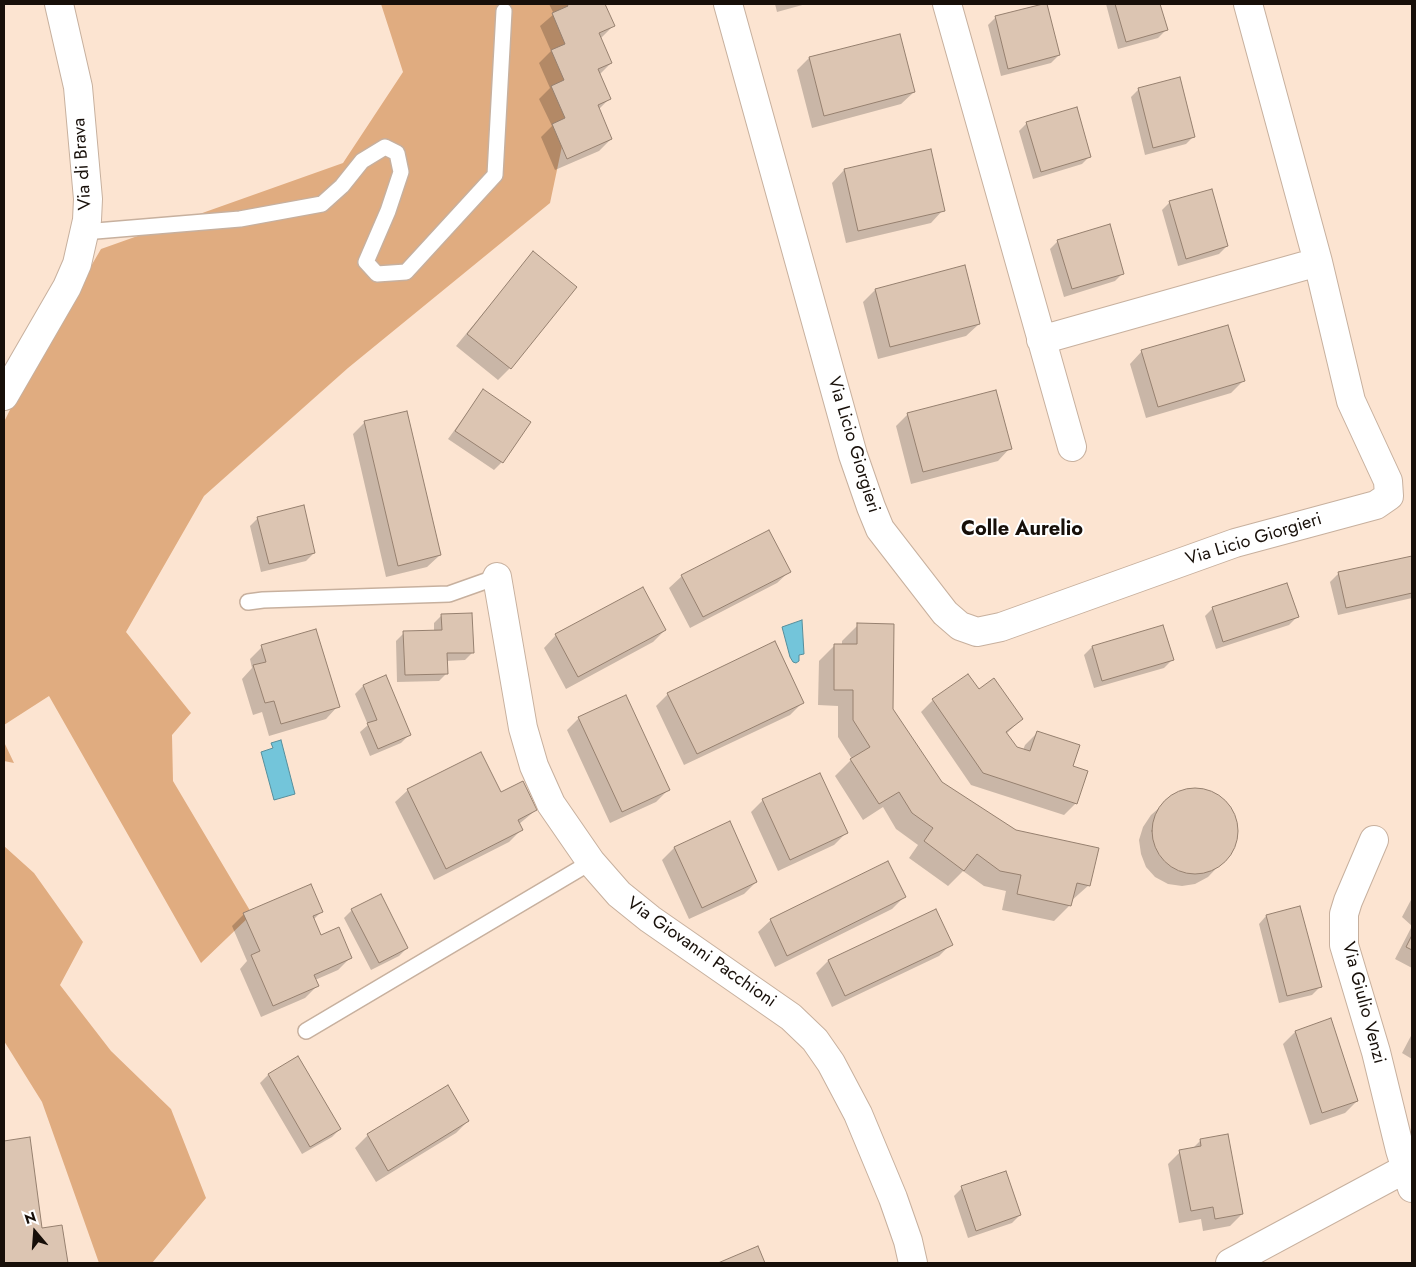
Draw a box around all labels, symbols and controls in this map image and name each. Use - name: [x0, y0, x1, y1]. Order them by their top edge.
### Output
- street label: Via di Brava: [69, 117, 97, 211]
- street label: Via Licio Giorgieri: [822, 374, 884, 516]
- street label: Via Licio Giorgieri: [1183, 509, 1325, 571]
- district label: Colle Aurelio: [961, 518, 1083, 542]
- street label: Via Giovanni Pacchioni: [622, 893, 780, 1013]
- street label: Via Giulio Venzi: [1336, 940, 1390, 1066]
- north arrow: [10, 1207, 60, 1257]
- text: N: [22, 1207, 39, 1229]

